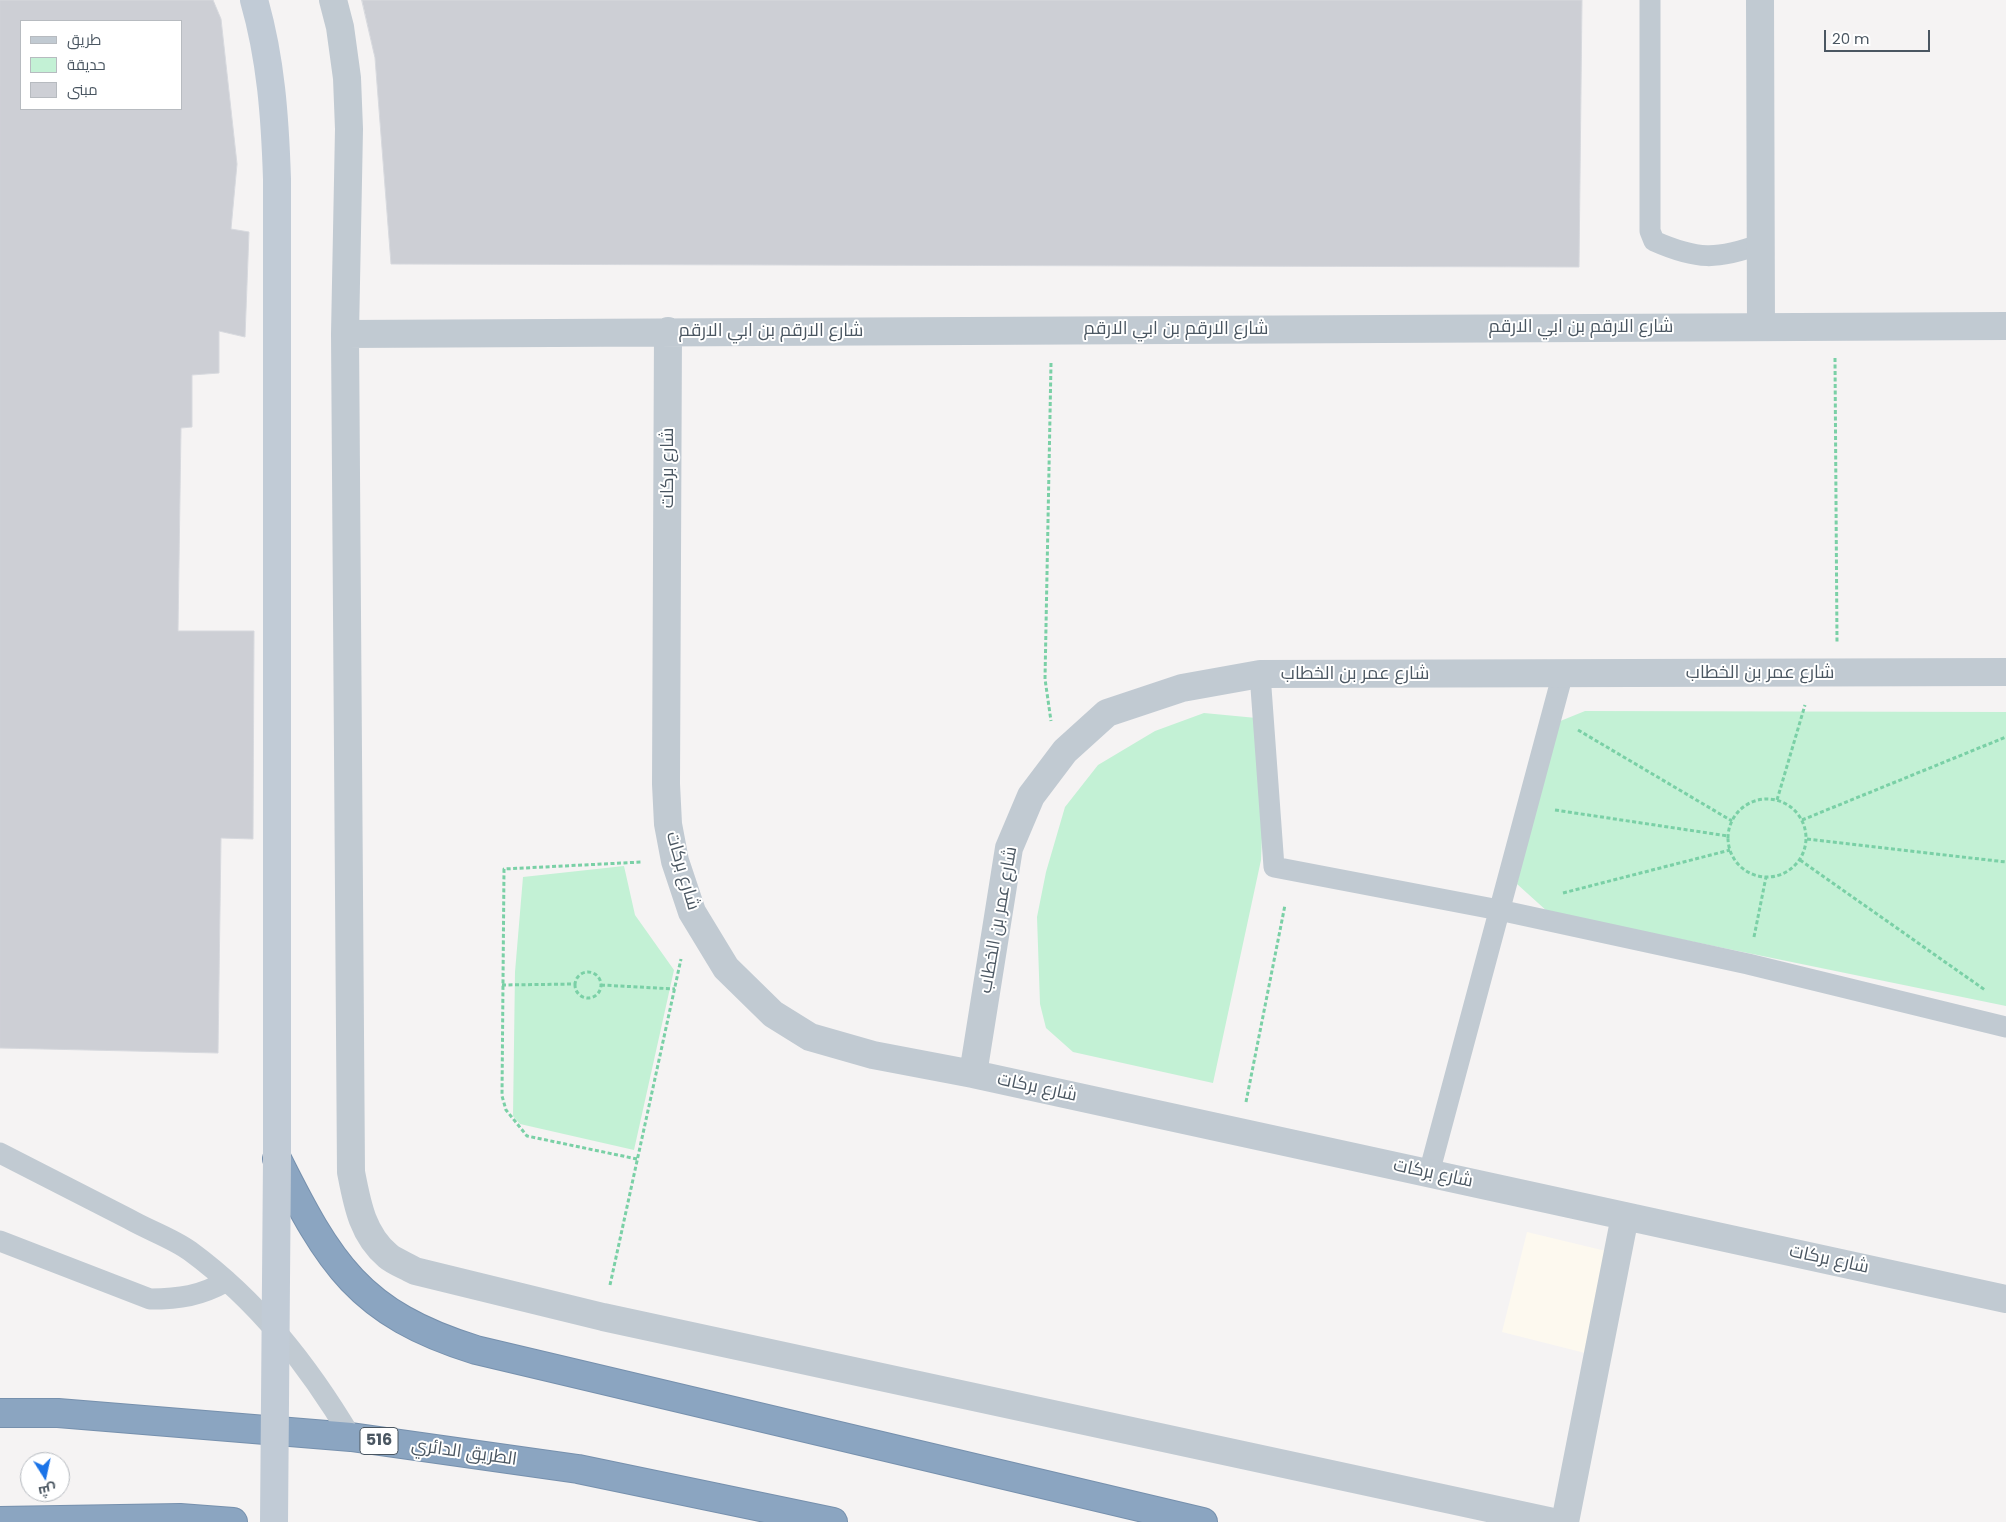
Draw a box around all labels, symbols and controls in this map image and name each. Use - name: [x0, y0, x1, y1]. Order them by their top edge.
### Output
- legend: [20, 20, 182, 110]
- scale bar: [1826, 20, 1932, 52]
- text: 20 m: [1832, 28, 1870, 49]
- text: طريق: [67, 29, 101, 50]
- text: حديقة: [67, 54, 106, 75]
- text: مبنى: [67, 79, 98, 100]
- street label: شارع الارقم بن ابي الارقم: [1489, 316, 1673, 338]
- street label: شارع الارقم بن ابي الارقم: [1084, 318, 1268, 340]
- street label: شارع الارقم بن ابي الارقم: [679, 320, 863, 342]
- street label: شارع بركات: [657, 428, 679, 508]
- street label: شارع عمر بن الخطاب: [1686, 662, 1834, 684]
- street label: شارع عمر بن الخطاب: [1281, 663, 1429, 685]
- street label: شارع بركات: [661, 829, 703, 913]
- street label: شارع عمر بن الخطاب: [975, 845, 1023, 995]
- street label: شارع بركات: [995, 1069, 1079, 1107]
- street label: شارع بركات: [1391, 1155, 1475, 1193]
- street label: شارع بركات: [1787, 1241, 1871, 1279]
- road number: 516: [360, 1428, 398, 1454]
- street label: الطريق الدائري: [410, 1435, 518, 1471]
- north arrow: [20, 1452, 70, 1502]
- text: ش: [37, 1479, 58, 1502]

